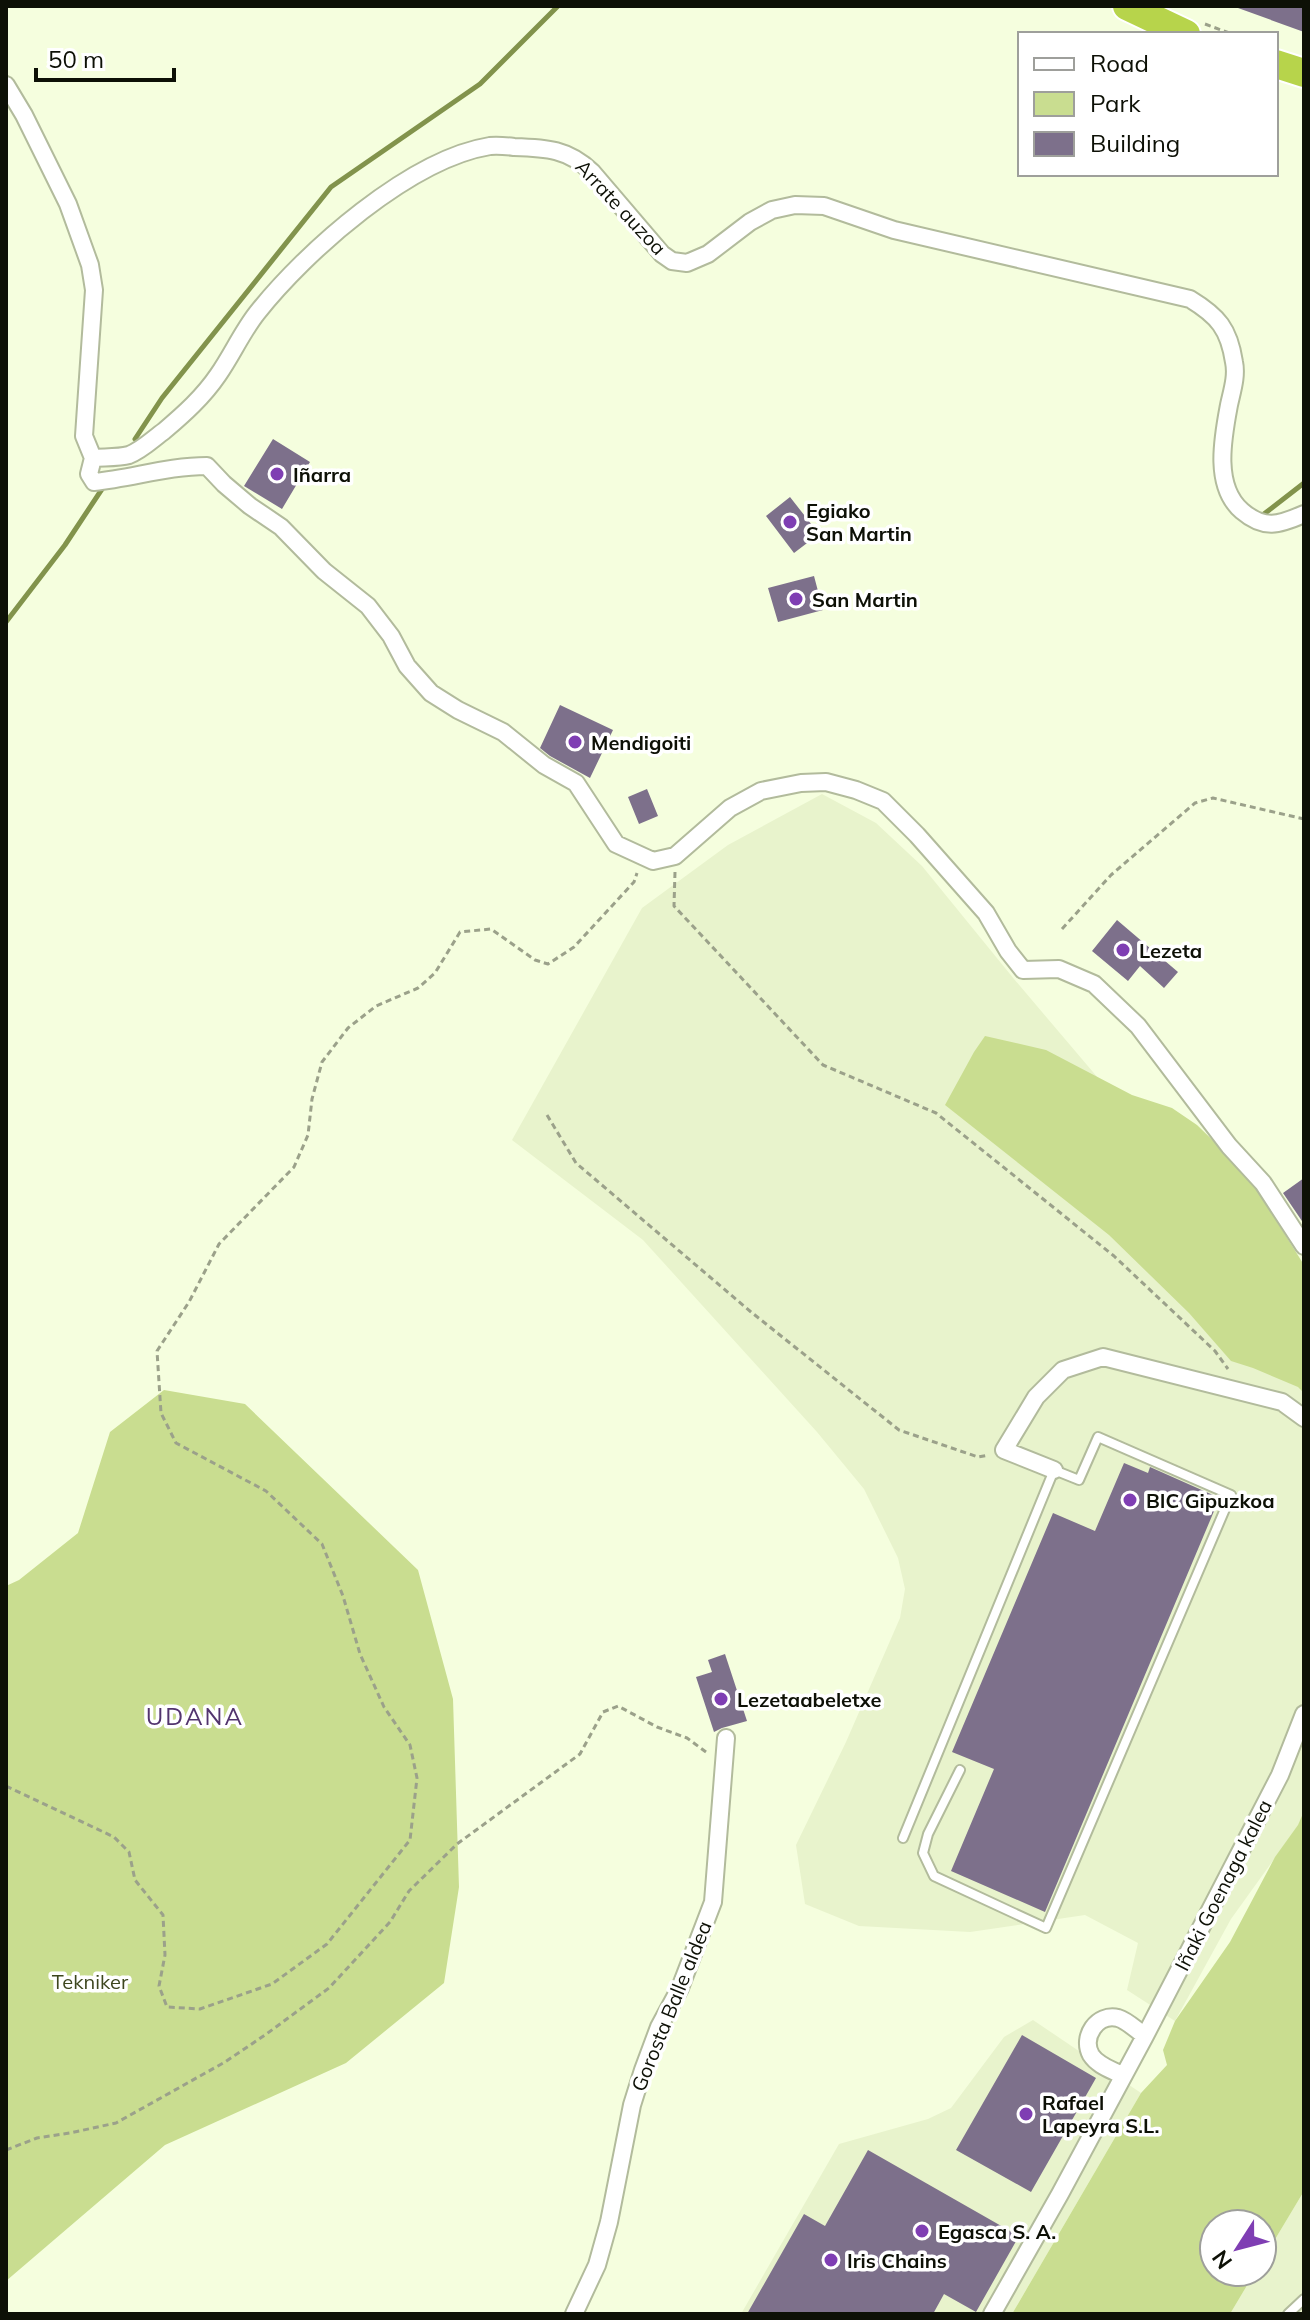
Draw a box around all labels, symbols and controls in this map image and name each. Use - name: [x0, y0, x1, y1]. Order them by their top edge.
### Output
- scale bar: [36, 32, 174, 82]
- legend: [1018, 32, 1278, 176]
- text: 50 m: [48, 44, 104, 74]
- text: Road: [1090, 48, 1149, 78]
- text: Park: [1090, 88, 1141, 118]
- text: Building: [1090, 128, 1180, 158]
- street label: Arrate auzoa: [571, 154, 671, 260]
- place label: Iñarra: [293, 462, 351, 487]
- marker: Iñarra: [268, 465, 286, 483]
- place label: Egiako San Martin: [806, 498, 912, 546]
- marker: Egiako San Martin: [781, 513, 799, 531]
- place label: San Martin: [812, 587, 918, 612]
- marker: San Martin: [787, 590, 805, 608]
- place label: Mendigoiti: [591, 730, 691, 755]
- marker: Mendigoiti: [566, 733, 584, 751]
- place label: Lezeta: [1139, 938, 1202, 963]
- marker: Lezeta: [1114, 941, 1132, 959]
- place label: BIC Gipuzkoa: [1146, 1488, 1275, 1513]
- marker: BIC Gipuzkoa: [1121, 1491, 1139, 1509]
- place label: Lezetaabeletxe: [737, 1687, 882, 1712]
- marker: Lezetaabeletxe: [712, 1690, 730, 1708]
- district label: UDANA: [146, 1701, 244, 1731]
- street label: Iñaki Goenaga kalea: [1169, 1795, 1277, 1975]
- street label: Gorosta Balle aldea: [625, 1917, 717, 2095]
- park label: Tekniker: [52, 1969, 129, 1994]
- place label: Rafael Lapeyra S.L.: [1042, 2090, 1159, 2138]
- marker: Rafael Lapeyra S.L.: [1017, 2105, 1035, 2123]
- north arrow: [1198, 2208, 1278, 2288]
- place label: Egasca S. A.: [938, 2219, 1056, 2244]
- marker: Egasca S. A.: [913, 2222, 931, 2240]
- text: N: [1206, 2245, 1238, 2275]
- place label: Iris Chains: [847, 2248, 947, 2273]
- marker: Iris Chains: [822, 2251, 840, 2269]

